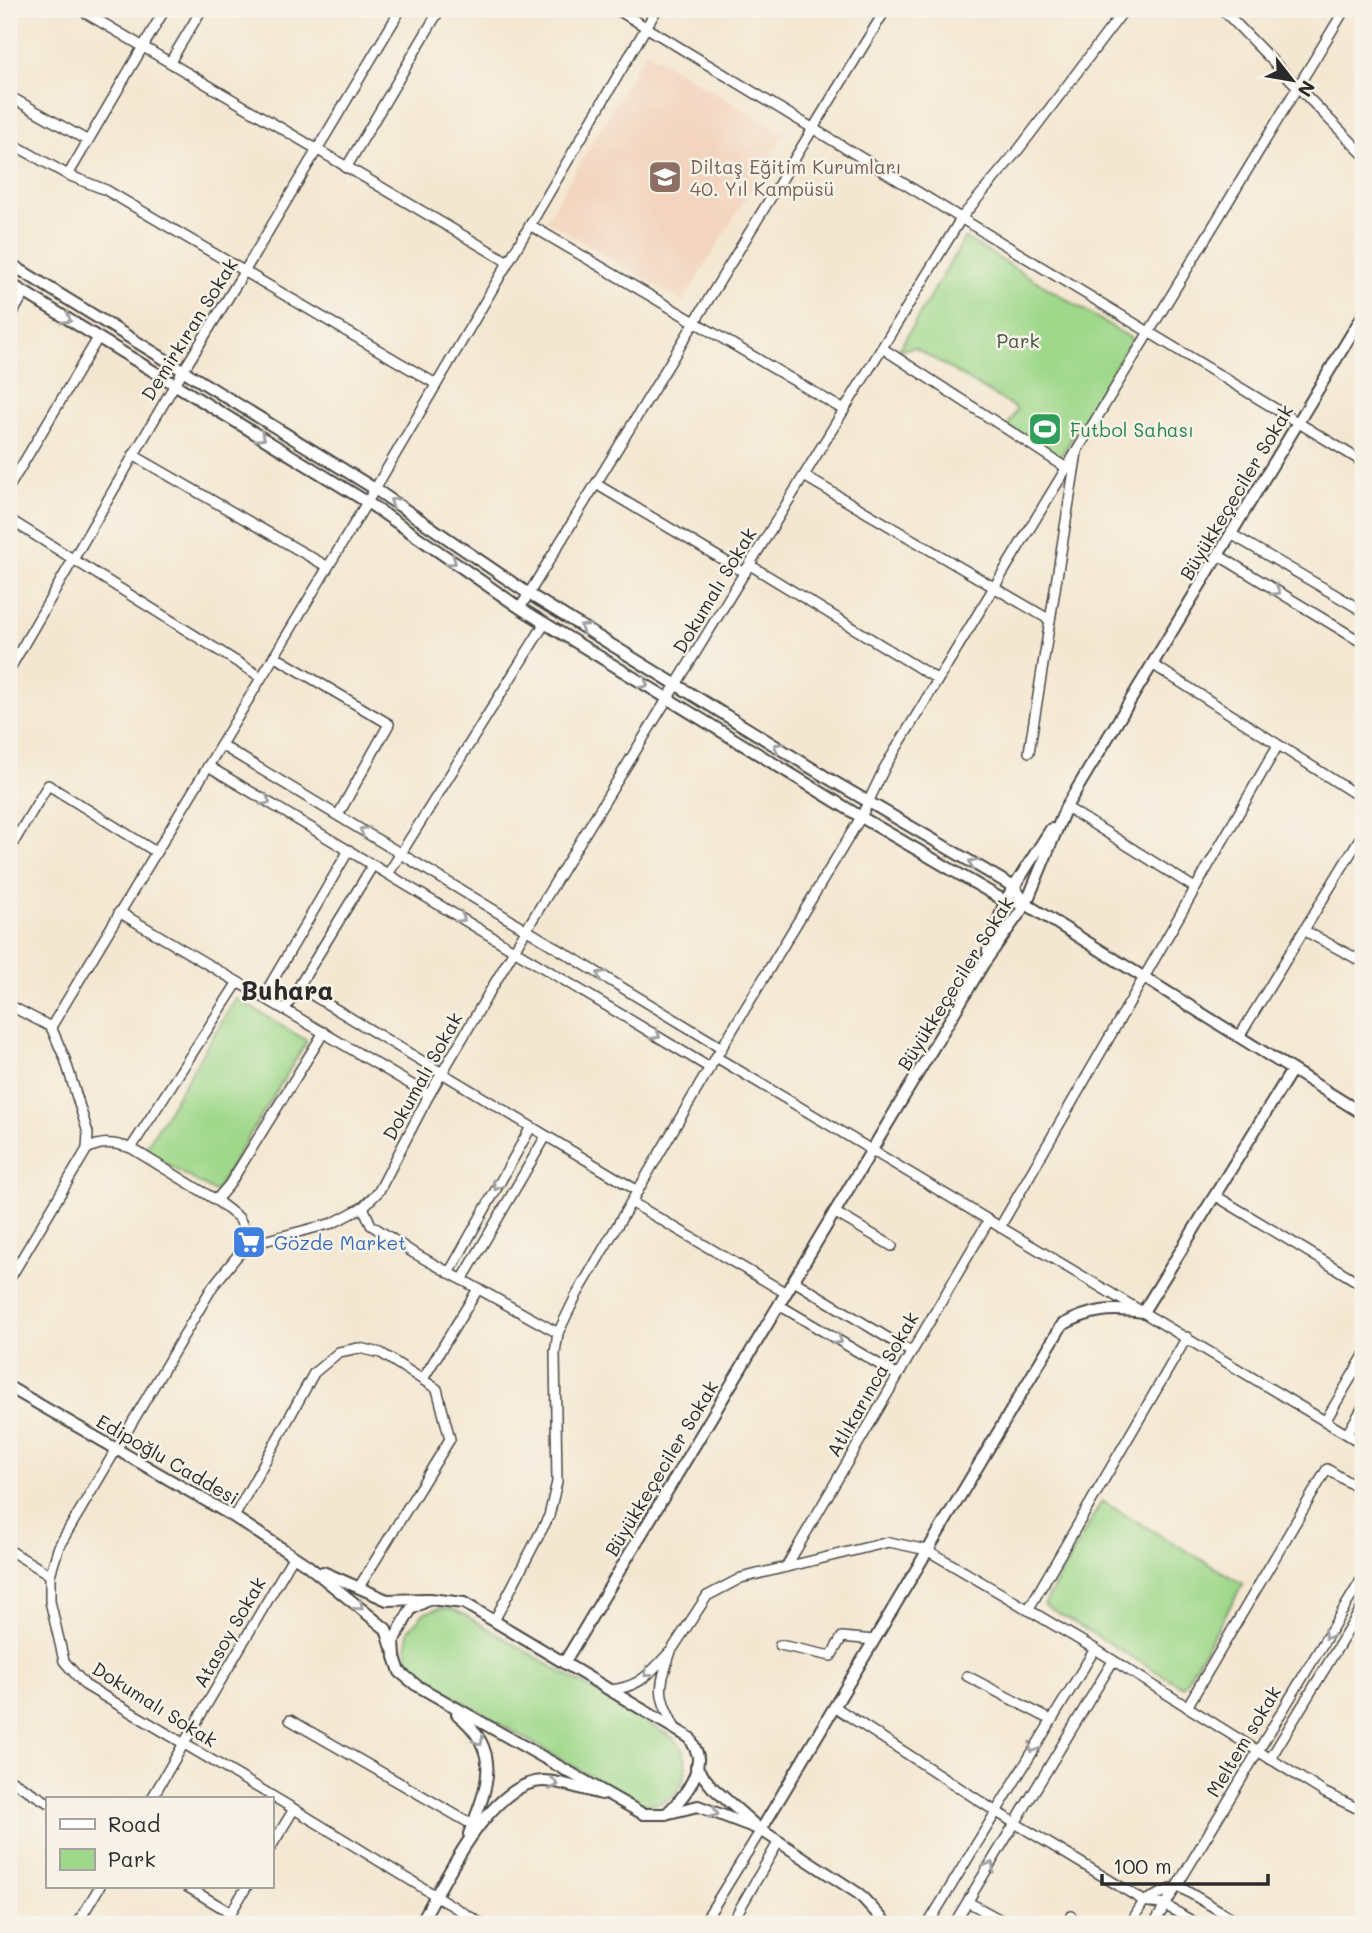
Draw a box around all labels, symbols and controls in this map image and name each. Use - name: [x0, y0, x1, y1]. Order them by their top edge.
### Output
- north arrow: [1256, 46, 1326, 116]
- text: N: [1293, 76, 1321, 102]
- place label: Diltaş Eğitim Kurumları 40. Yıl Kampüsü: [690, 154, 901, 201]
- school or university icon: Diltaş Eğitim Kurumları 40. Yıl Kampüsü: [646, 158, 684, 196]
- street label: Demirkıran Sokak: [135, 253, 243, 405]
- one-way arrow: [59, 311, 72, 324]
- park label: Park: [996, 328, 1040, 353]
- street label: Büyükkeçeciler Sokak: [1174, 400, 1298, 584]
- sports icon: Futbol Sahası: [1026, 410, 1064, 448]
- place label: Futbol Sahası: [1070, 417, 1194, 442]
- one-way arrow: [254, 429, 267, 442]
- one-way arrow: [389, 497, 402, 510]
- street label: Dokumalı Sokak: [667, 522, 761, 658]
- one-way arrow: [444, 553, 457, 565]
- one-way arrow: [1269, 582, 1282, 595]
- one-way arrow: [578, 623, 591, 636]
- one-way arrow: [636, 675, 649, 688]
- one-way arrow: [772, 742, 785, 755]
- one-way arrow: [259, 792, 272, 805]
- one-way arrow: [359, 827, 372, 840]
- one-way arrow: [968, 858, 981, 871]
- street label: Büyükkeçeciler Sokak: [891, 891, 1019, 1075]
- one-way arrow: [454, 910, 467, 923]
- one-way arrow: [595, 970, 608, 983]
- district label: Buhara: [240, 973, 334, 1007]
- street label: Dokumalı Sokak: [377, 1008, 467, 1144]
- one-way arrow: [649, 1027, 662, 1040]
- one-way arrow: [492, 1179, 505, 1192]
- supermarket icon: Gözde Market: [230, 1223, 268, 1261]
- place label: Gözde Market: [274, 1230, 407, 1255]
- street label: Atlıkarınca Sokak: [820, 1307, 924, 1461]
- one-way arrow: [830, 1332, 843, 1345]
- street label: Büyükkeçeciler Sokak: [599, 1376, 723, 1560]
- street label: Edipoğlu Caddesi: [92, 1408, 244, 1510]
- street label: Atasoy Sokak: [187, 1572, 271, 1692]
- one-way arrow: [350, 1598, 363, 1610]
- one-way arrow: [1323, 1628, 1336, 1641]
- street label: Dokumalı Sokak: [88, 1656, 222, 1752]
- one-way arrow: [643, 1665, 656, 1678]
- street label: Meltem sokak: [1200, 1681, 1286, 1801]
- one-way arrow: [471, 1733, 484, 1746]
- one-way arrow: [1029, 1741, 1042, 1754]
- one-way arrow: [548, 1775, 560, 1790]
- legend: [46, 1797, 273, 1888]
- one-way arrow: [707, 1804, 719, 1818]
- text: Road: [108, 1810, 160, 1837]
- scale bar: [1102, 1842, 1269, 1886]
- text: Park: [108, 1845, 156, 1872]
- text: 100 m: [1113, 1852, 1172, 1879]
- one-way arrow: [981, 1860, 994, 1873]

